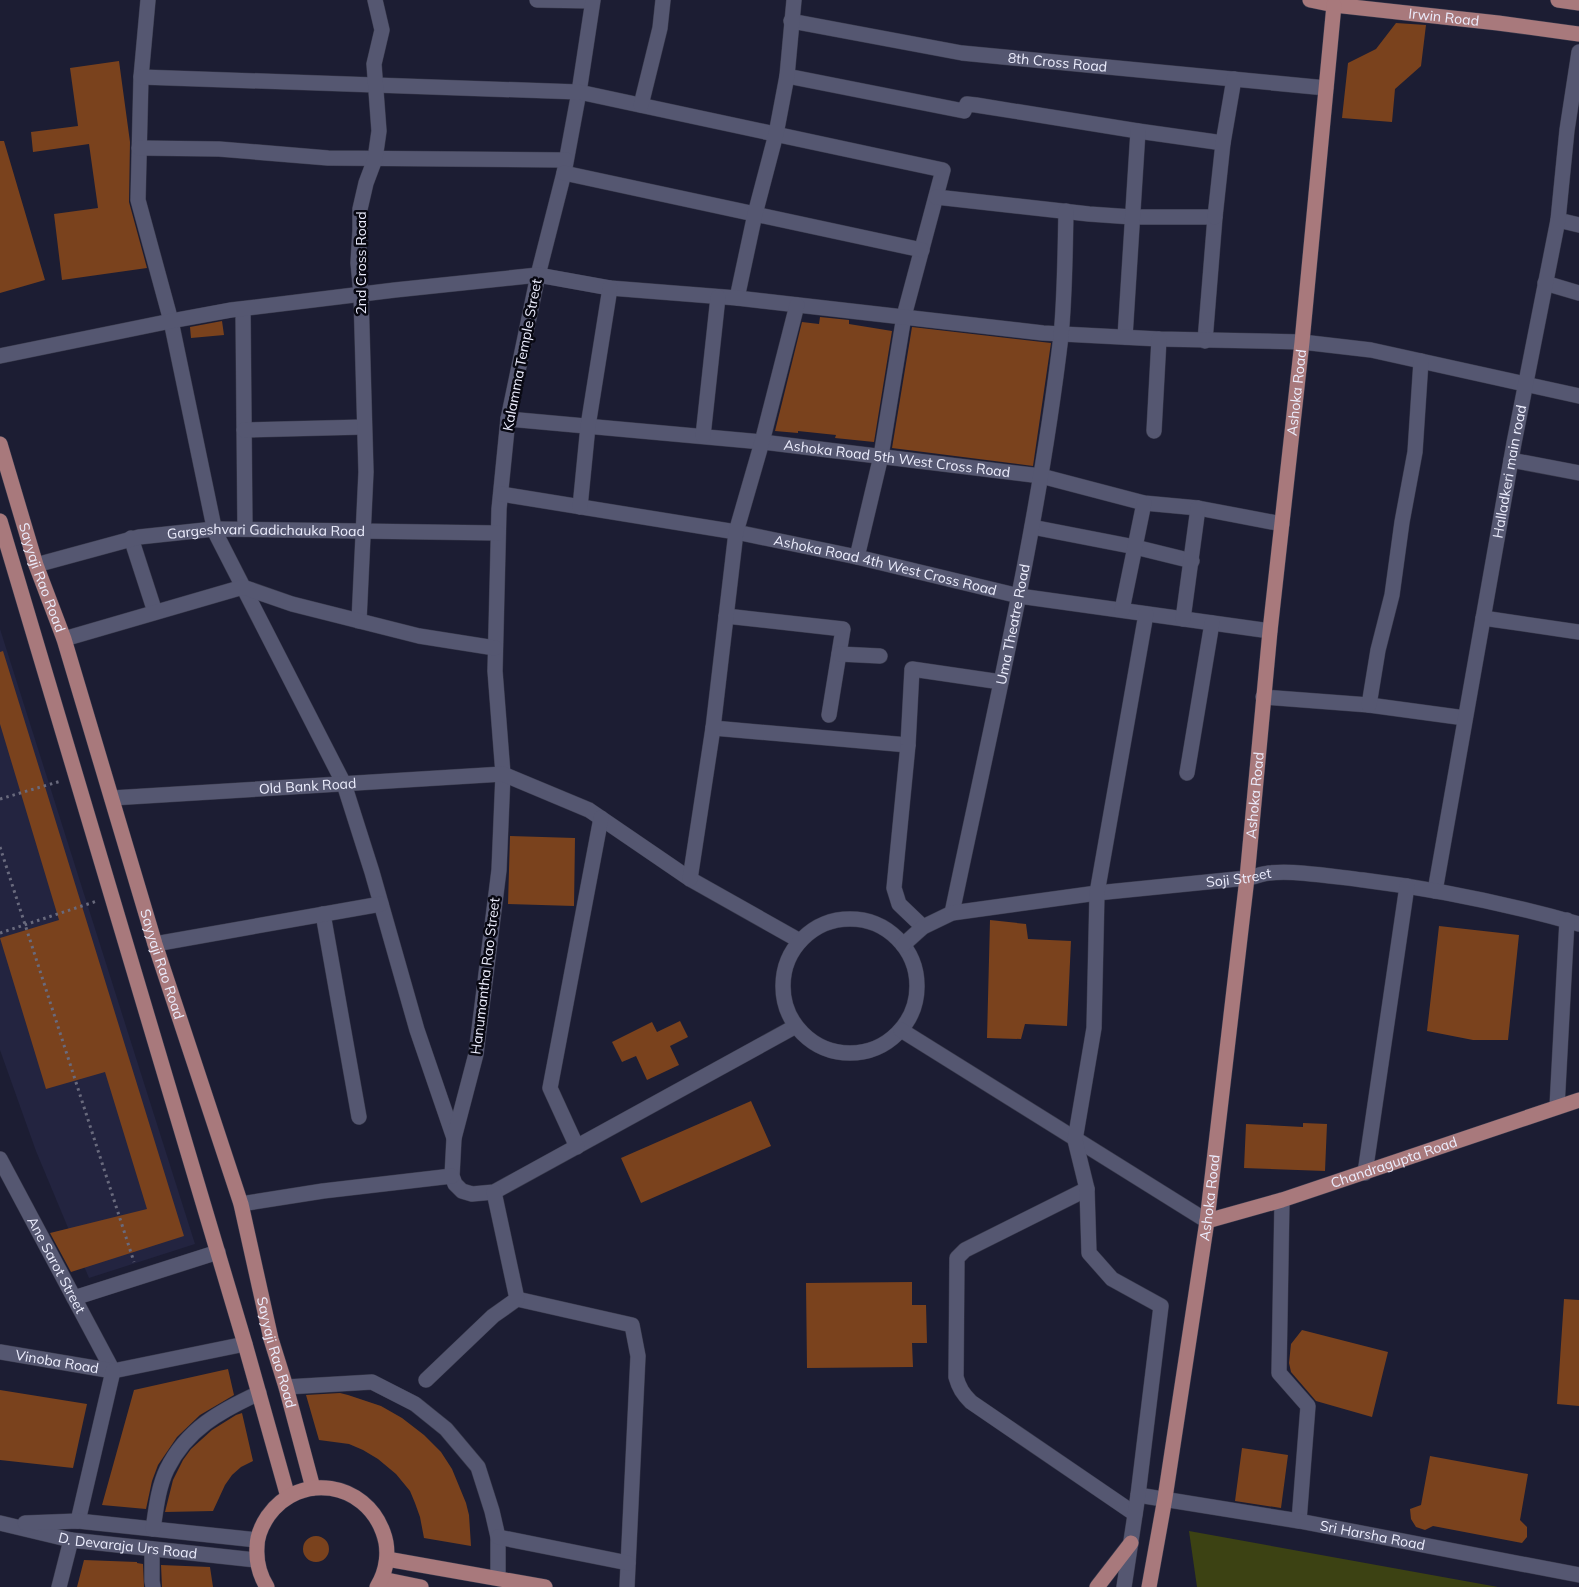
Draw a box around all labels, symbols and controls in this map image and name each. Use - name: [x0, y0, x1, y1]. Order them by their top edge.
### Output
- street label: Irwin Road: [1408, 4, 1480, 30]
- street label: 8th Cross Road: [1007, 48, 1108, 76]
- street label: 2nd Cross Road: [352, 211, 370, 315]
- street label: Kalamma Temple Street: [498, 277, 546, 433]
- street label: Ashoka Road: [1283, 348, 1310, 437]
- street label: Halladkeri main road: [1488, 403, 1530, 540]
- street label: Ashoka Road 5th West Cross Road: [783, 436, 1011, 481]
- street label: Gargeshvari Gadichauka Road: [166, 520, 365, 543]
- street label: Sayyaji Rao Road: [15, 521, 70, 635]
- street label: Ashoka Road 4th West Cross Road: [772, 531, 999, 599]
- street label: Uma Theatre Road: [992, 562, 1034, 686]
- street label: Ashoka Road: [1242, 751, 1268, 839]
- street label: Old Bank Road: [258, 774, 357, 798]
- street label: Soji Street: [1205, 864, 1272, 891]
- street label: Hanumantha Rao Street: [466, 896, 504, 1055]
- street label: Sayyaji Rao Road: [136, 907, 188, 1022]
- street label: Chandragupta Road: [1328, 1133, 1460, 1192]
- street label: Ashoka Road: [1195, 1154, 1224, 1242]
- street label: Ane Sarot Street: [23, 1213, 90, 1317]
- street label: Sayyaji Rao Road: [253, 1295, 300, 1410]
- street label: Vinoba Road: [14, 1346, 100, 1377]
- street label: Sri Harsha Road: [1319, 1516, 1427, 1554]
- street label: D. Devaraja Urs Road: [56, 1528, 198, 1563]

